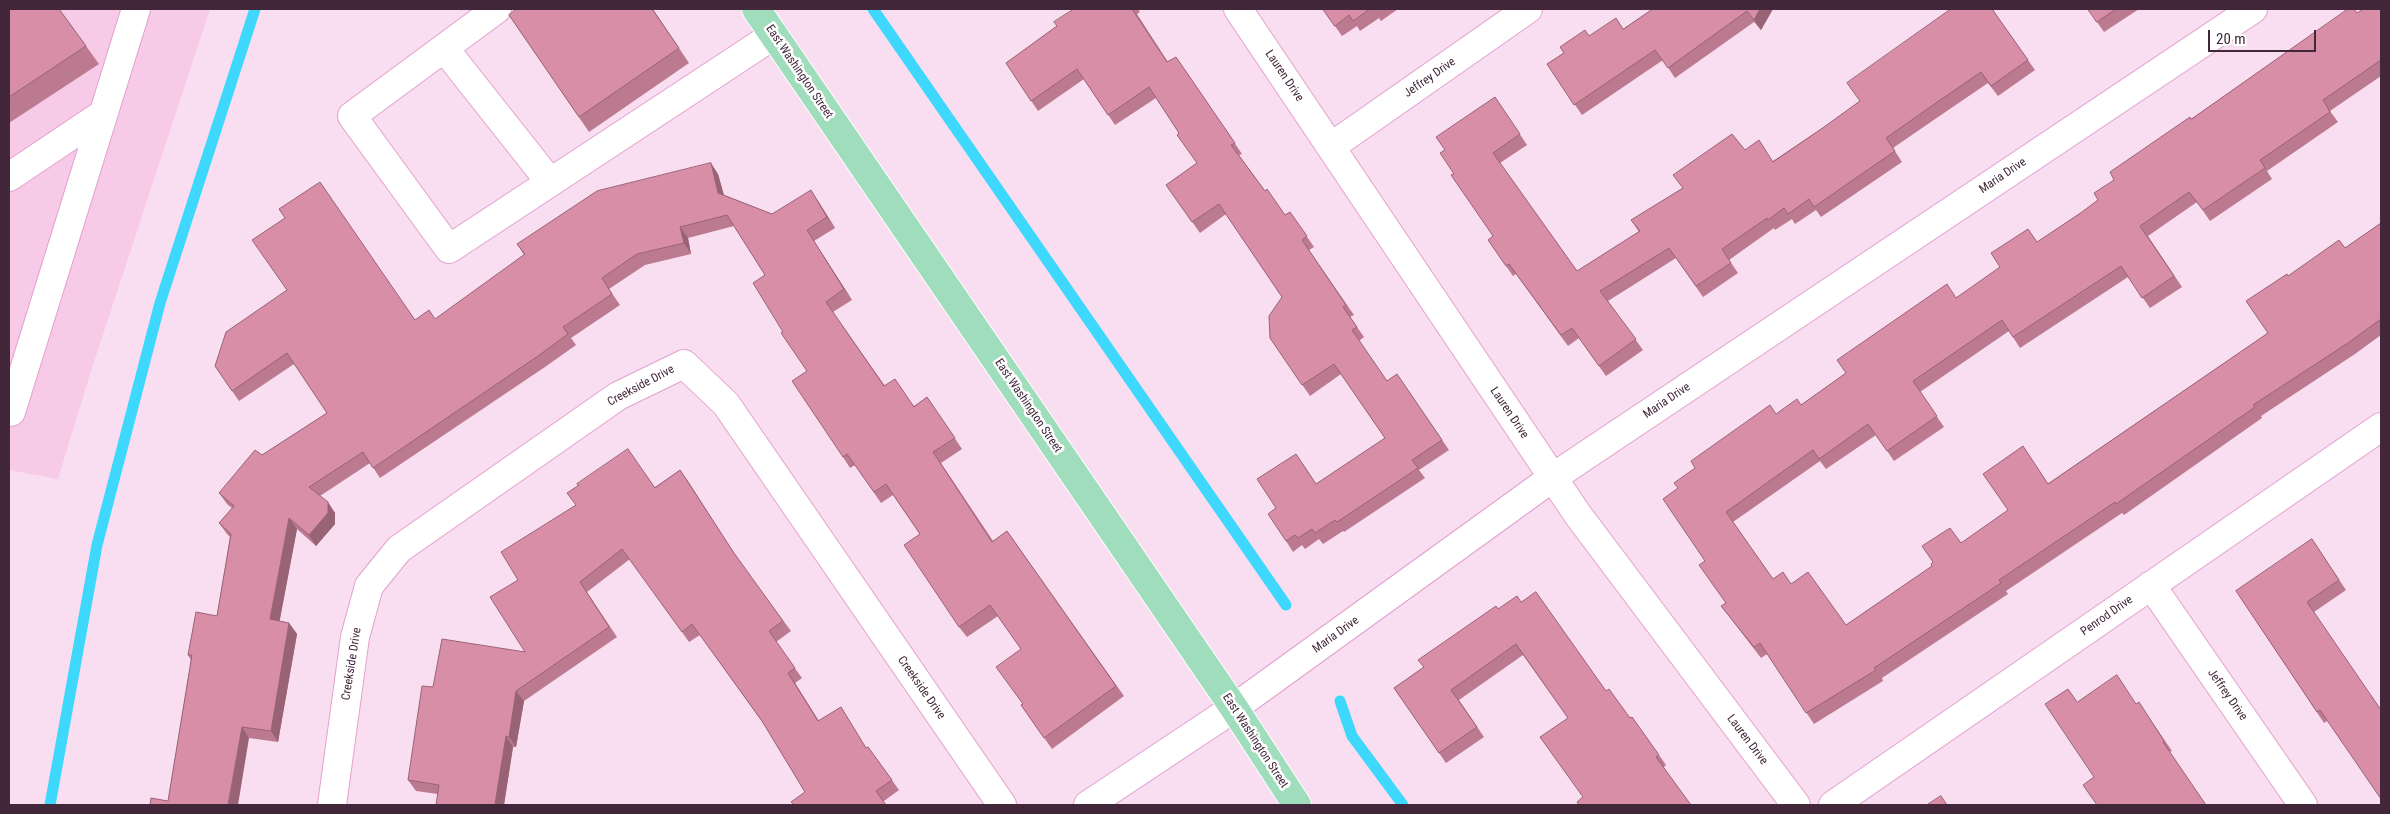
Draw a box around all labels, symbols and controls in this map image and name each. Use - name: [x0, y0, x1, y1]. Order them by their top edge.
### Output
- scale bar: [2210, 20, 2318, 52]
- street label: East Washington Street: [762, 22, 836, 122]
- text: 20 m: [2216, 30, 2246, 48]
- street label: Lauren Drive: [1262, 48, 1306, 104]
- street label: Jeffrey Drive: [1401, 55, 1459, 101]
- street label: Maria Drive: [1977, 155, 2029, 197]
- street label: East Washington Street: [991, 356, 1065, 456]
- street label: Creekside Drive: [605, 362, 677, 410]
- street label: Maria Drive: [1641, 380, 1693, 422]
- street label: Lauren Drive: [1487, 385, 1531, 441]
- street label: Penrod Drive: [2078, 593, 2136, 639]
- street label: Maria Drive: [1310, 613, 1362, 657]
- street label: Creekside Drive: [339, 627, 365, 701]
- street label: Creekside Drive: [894, 654, 948, 722]
- street label: Jeffrey Drive: [2204, 666, 2250, 724]
- street label: East Washington Street: [1219, 691, 1291, 791]
- street label: Lauren Drive: [1724, 712, 1770, 768]

